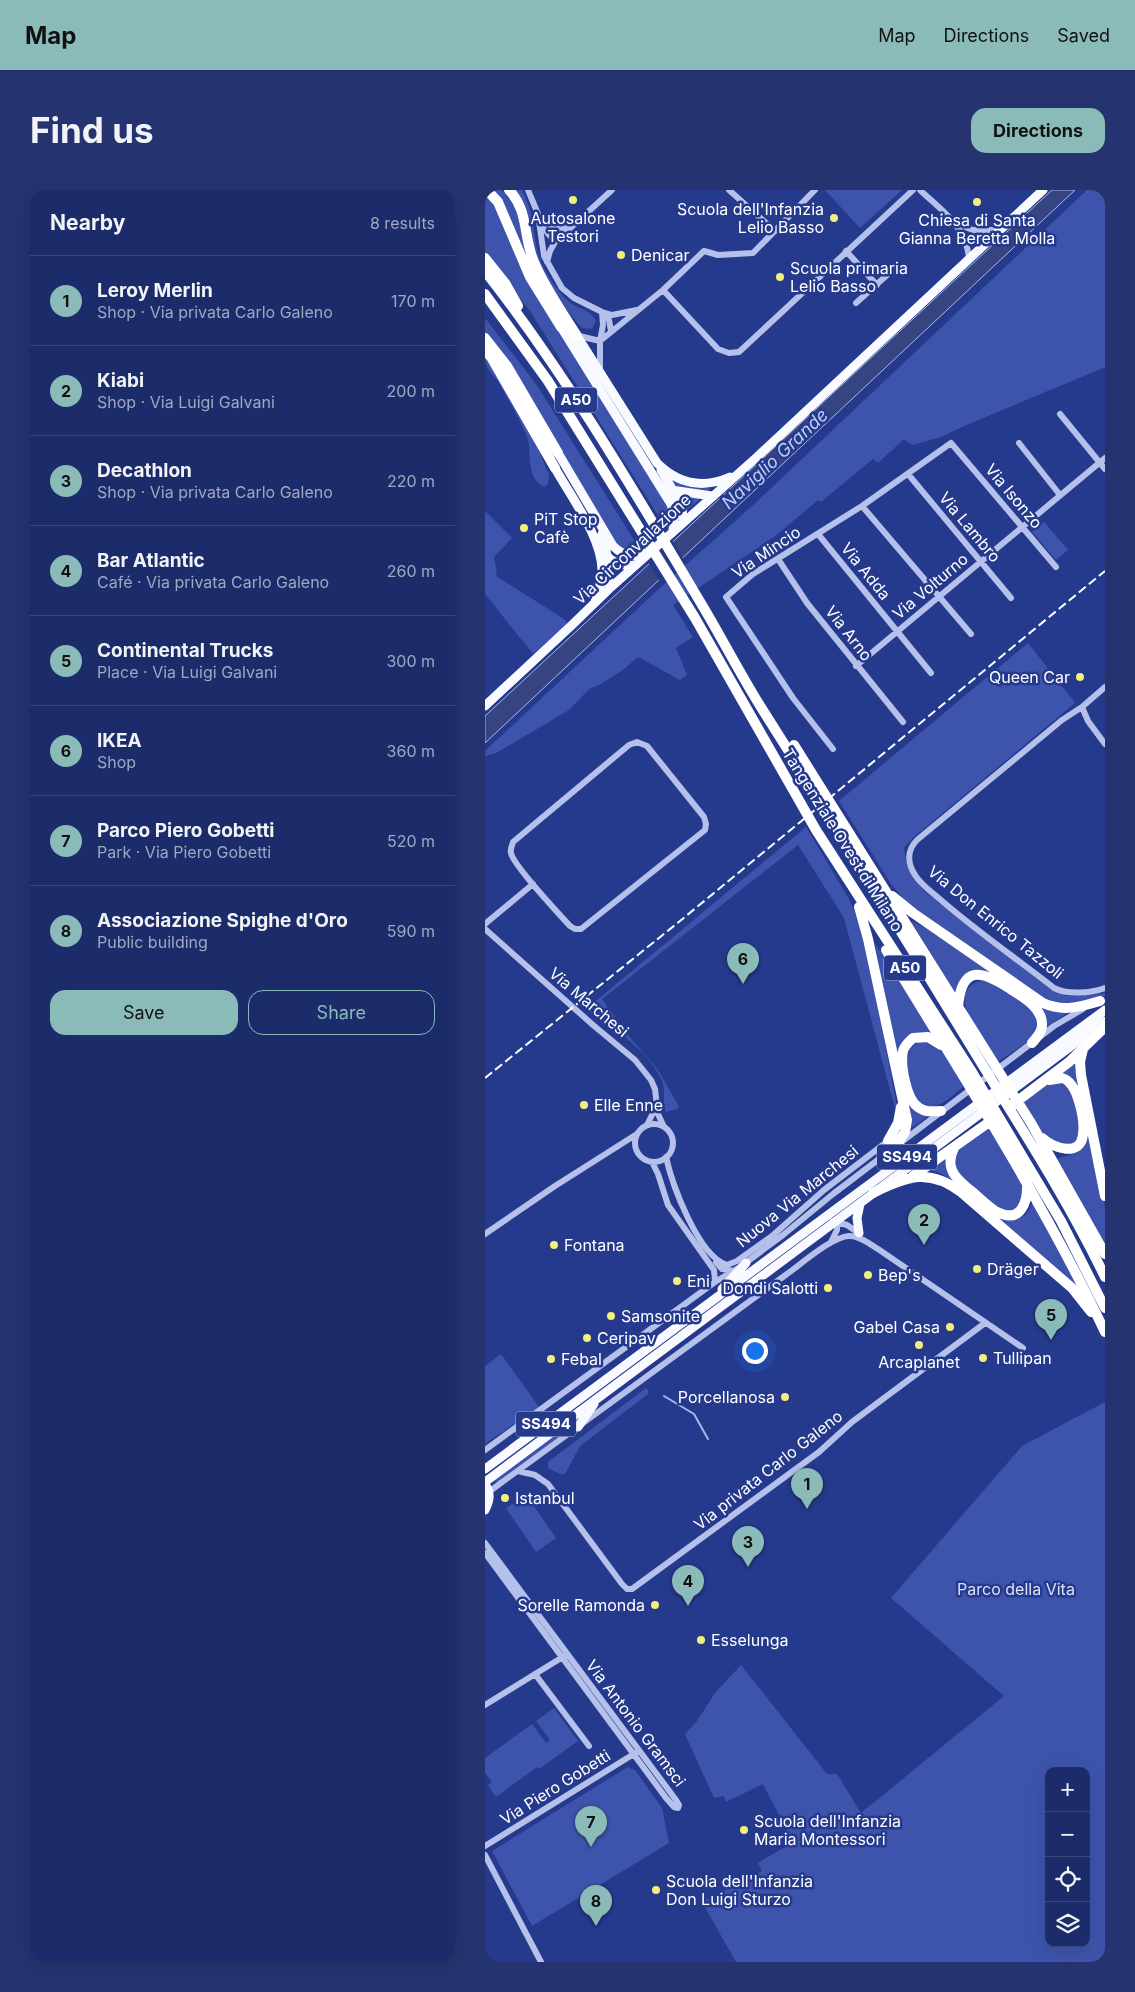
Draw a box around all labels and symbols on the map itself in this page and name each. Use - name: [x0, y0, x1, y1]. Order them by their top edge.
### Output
- marker: Autosalone Testori: [567, 194, 579, 206]
- marker: Chiesa di Santa Gianna Beretta Molla: [971, 196, 983, 208]
- place label: Scuola dell'Infanzia Lelio Basso: [677, 199, 824, 237]
- place label: Autosalone Testori: [531, 208, 615, 246]
- place label: Chiesa di Santa Gianna Beretta Molla: [899, 210, 1055, 248]
- marker: Scuola dell'Infanzia Lelio Basso: [828, 212, 840, 224]
- place label: Denicar: [631, 245, 690, 265]
- marker: Denicar: [615, 249, 627, 261]
- place label: Scuola primaria Lelio Basso: [790, 258, 908, 296]
- marker: Scuola primaria Lelio Basso: [774, 271, 786, 283]
- road number: A50: [555, 388, 597, 412]
- water label: Naviglio Grande: [717, 404, 832, 513]
- street label: Via Isonzo: [981, 460, 1047, 532]
- street label: Via Lambro: [935, 488, 1005, 566]
- street label: Via Circonvallazione: [569, 489, 695, 609]
- place label: PiT Stop Cafè: [534, 509, 598, 547]
- marker: PiT Stop Cafè: [518, 522, 530, 534]
- street label: Via Mincio: [728, 522, 804, 582]
- street label: Via Adda: [837, 538, 895, 604]
- street label: Via Volturno: [888, 549, 972, 623]
- street label: Via Arno: [821, 601, 877, 665]
- place label: Queen Car: [989, 667, 1070, 687]
- marker: Queen Car: [1074, 671, 1086, 683]
- street label: Tangenziale Ovest di Milano: [778, 745, 908, 935]
- street label: Via Don Enrico Tazzoli: [924, 861, 1068, 983]
- pin: 6: [727, 943, 759, 984]
- road number: A50: [884, 956, 926, 980]
- street label: Via Marchesi: [545, 963, 633, 1041]
- place label: Elle Enne: [594, 1095, 663, 1115]
- marker: Elle Enne: [578, 1099, 590, 1111]
- street label: Nuova Via Marchesi: [732, 1141, 862, 1251]
- road number: SS494: [877, 1144, 937, 1170]
- pin: 2: [908, 1204, 940, 1245]
- place label: Fontana: [564, 1235, 625, 1255]
- marker: Fontana: [548, 1239, 560, 1251]
- place label: Dräger: [987, 1259, 1039, 1279]
- marker: Dräger: [971, 1263, 983, 1275]
- place label: Bep's: [878, 1265, 921, 1285]
- marker: Bep's: [862, 1269, 874, 1281]
- place label: Eni: [687, 1271, 710, 1291]
- marker: Eni: [671, 1275, 683, 1287]
- place label: Dondi Salotti: [723, 1278, 818, 1298]
- marker: Dondi Salotti: [822, 1282, 834, 1294]
- pin: 5: [1035, 1299, 1067, 1340]
- place label: Samsonite: [621, 1306, 700, 1326]
- marker: Samsonite: [605, 1310, 617, 1322]
- place label: Gabel Casa: [853, 1317, 940, 1337]
- marker: Gabel Casa: [944, 1321, 956, 1333]
- place label: Ceripav: [597, 1328, 656, 1348]
- marker: Ceripav: [581, 1332, 593, 1344]
- your location: [742, 1338, 768, 1364]
- marker: Arcaplanet: [913, 1339, 925, 1351]
- place label: Tullipan: [993, 1348, 1052, 1368]
- place label: Febal: [561, 1349, 602, 1369]
- place label: Arcaplanet: [878, 1352, 960, 1372]
- marker: Tullipan: [977, 1352, 989, 1364]
- marker: Febal: [545, 1353, 557, 1365]
- place label: Porcellanosa: [678, 1387, 775, 1407]
- marker: Porcellanosa: [779, 1391, 791, 1403]
- street label: Via privata Carlo Galeno: [690, 1406, 846, 1534]
- road number: SS494: [516, 1412, 576, 1436]
- pin: 1: [791, 1468, 823, 1509]
- place label: Istanbul: [515, 1488, 575, 1508]
- marker: Istanbul: [499, 1492, 511, 1504]
- pin: 3: [732, 1526, 764, 1567]
- pin: 4: [672, 1565, 704, 1606]
- park label: Parco della Vita: [957, 1579, 1075, 1599]
- place label: Sorelle Ramonda: [517, 1595, 645, 1615]
- marker: Sorelle Ramonda: [649, 1599, 661, 1611]
- place label: Esselunga: [711, 1630, 788, 1650]
- marker: Esselunga: [695, 1634, 707, 1646]
- street label: Via Antonio Gramsci: [582, 1656, 690, 1790]
- street label: Via Piero Gobetti: [496, 1745, 614, 1829]
- pin: 7: [575, 1806, 607, 1847]
- place label: Scuola dell'Infanzia Maria Montessori: [754, 1811, 901, 1849]
- marker: Scuola dell'Infanzia Maria Montessori: [738, 1824, 750, 1836]
- place label: Scuola dell'Infanzia Don Luigi Sturzo: [666, 1871, 813, 1909]
- marker: Scuola dell'Infanzia Don Luigi Sturzo: [650, 1884, 662, 1896]
- pin: 8: [580, 1885, 612, 1926]

